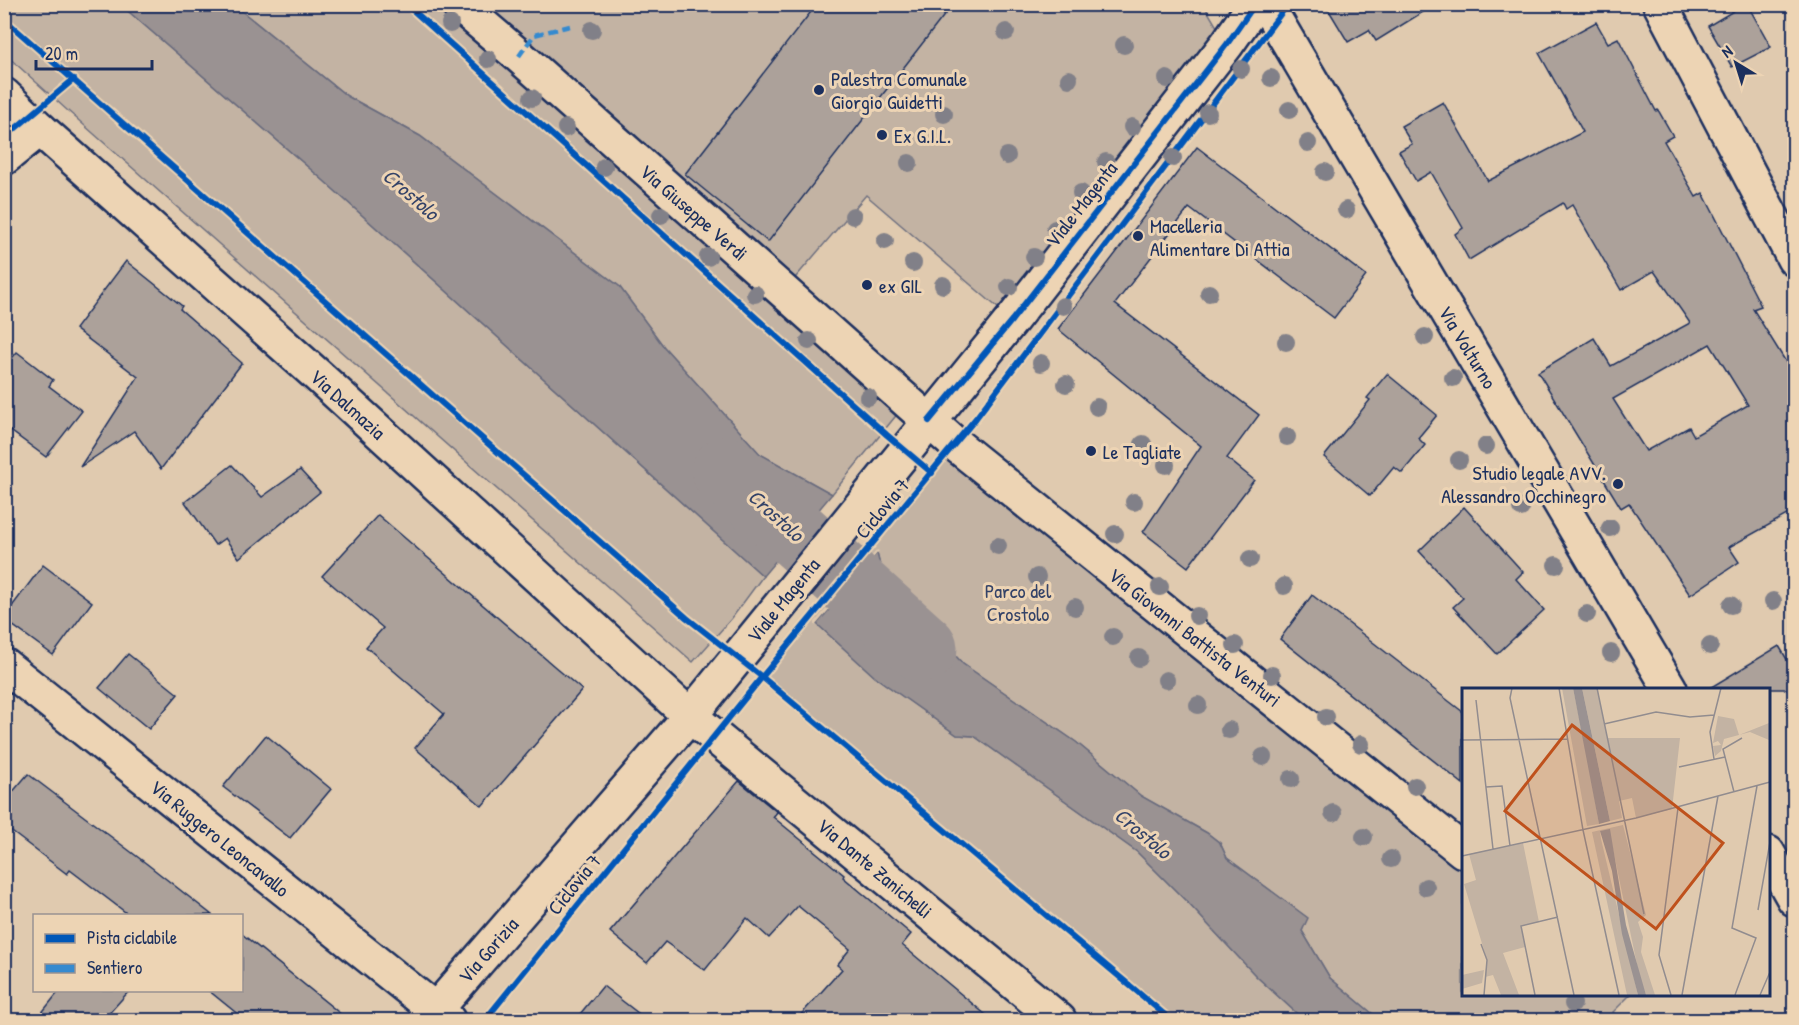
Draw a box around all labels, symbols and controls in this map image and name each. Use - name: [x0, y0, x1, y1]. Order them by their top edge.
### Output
- scale bar: [36, 33, 152, 71]
- north arrow: [1706, 33, 1766, 93]
- text: N: [1717, 40, 1737, 62]
- text: 20 m: [45, 41, 78, 66]
- place label: Palestra Comunale Giorgio Guidetti: [831, 65, 967, 115]
- marker: Palestra Comunale Giorgio Guidetti: [812, 83, 826, 97]
- place label: Ex G.I.L.: [894, 122, 951, 149]
- marker: Ex G.I.L.: [875, 128, 889, 142]
- street label: Viale Magenta: [1039, 155, 1123, 252]
- street label: Via Giuseppe Verdi: [634, 158, 754, 266]
- water label: Crostolo: [377, 161, 447, 228]
- place label: Macelleria Alimentare Di Attia: [1150, 212, 1290, 262]
- marker: Macelleria Alimentare Di Attia: [1131, 229, 1145, 243]
- place label: ex GIL: [879, 272, 922, 299]
- marker: ex GIL: [860, 278, 874, 292]
- street label: Via Volturno: [1433, 300, 1503, 394]
- street label: Via Dalmazia: [304, 363, 392, 445]
- place label: Le Tagliate: [1103, 438, 1182, 465]
- marker: Le Tagliate: [1084, 444, 1098, 458]
- place label: Studio legale AVV. Alessandro Occhinegro: [1441, 459, 1606, 509]
- street label: Ciclovia 7: [849, 472, 915, 544]
- marker: Studio legale AVV. Alessandro Occhinegro: [1611, 477, 1625, 491]
- water label: Crostolo: [742, 482, 811, 549]
- street label: Viale Magenta: [740, 552, 826, 648]
- street label: Via Giovanni Battista Venturi: [1103, 561, 1287, 713]
- park label: Parco del Crostolo: [985, 577, 1052, 627]
- inset map: [1462, 688, 1769, 995]
- street label: Via Ruggero Leoncavallo: [145, 773, 295, 903]
- water label: Crostolo: [1108, 801, 1179, 866]
- street label: Via Dante Zanichelli: [812, 812, 938, 924]
- street label: Ciclovia 7: [541, 848, 607, 920]
- street label: Via Gorizia: [452, 911, 524, 989]
- legend: [33, 914, 243, 992]
- text: Pista ciclabile: [87, 925, 177, 950]
- text: Sentiero: [87, 955, 142, 980]

